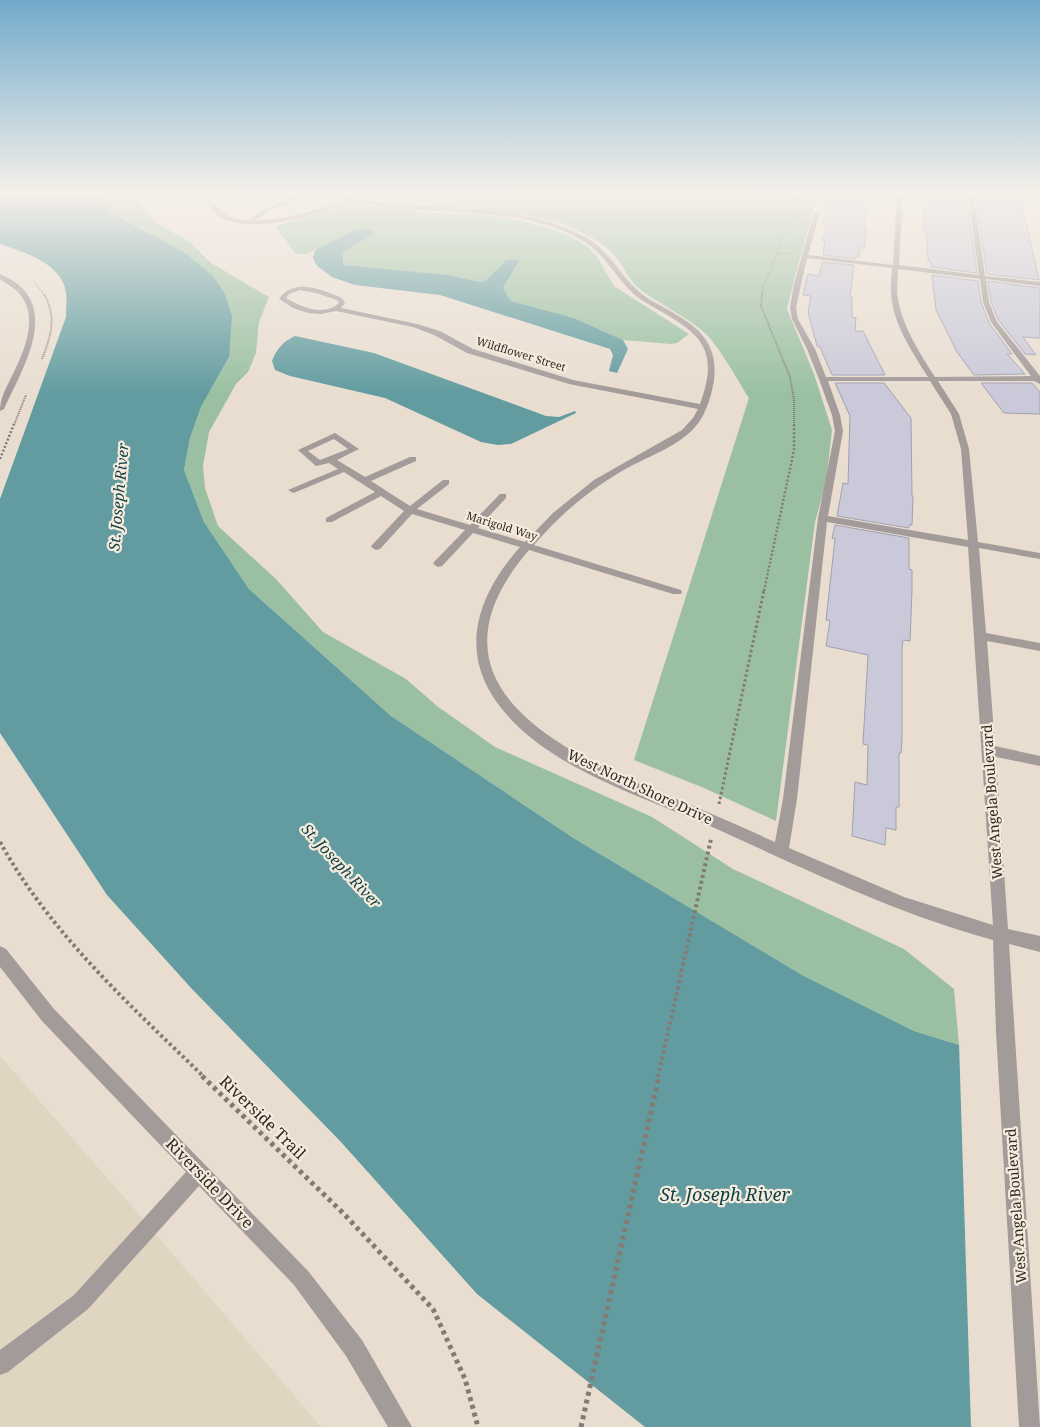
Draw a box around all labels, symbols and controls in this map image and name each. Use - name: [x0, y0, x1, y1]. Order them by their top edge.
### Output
- street label: Wildflower Street: [475, 333, 568, 374]
- water label: St. Joseph River: [103, 441, 133, 552]
- street label: Marigold Way: [465, 508, 540, 544]
- street label: West Angela Boulevard: [977, 724, 1006, 880]
- street label: West North Shore Drive: [565, 745, 716, 829]
- water label: St. Joseph River: [298, 819, 387, 912]
- street label: Riverside Trail: [215, 1070, 311, 1164]
- street label: West Angela Boulevard: [1001, 1128, 1030, 1284]
- street label: Riverside Drive: [161, 1133, 259, 1233]
- water label: St. Joseph River: [660, 1182, 790, 1206]

